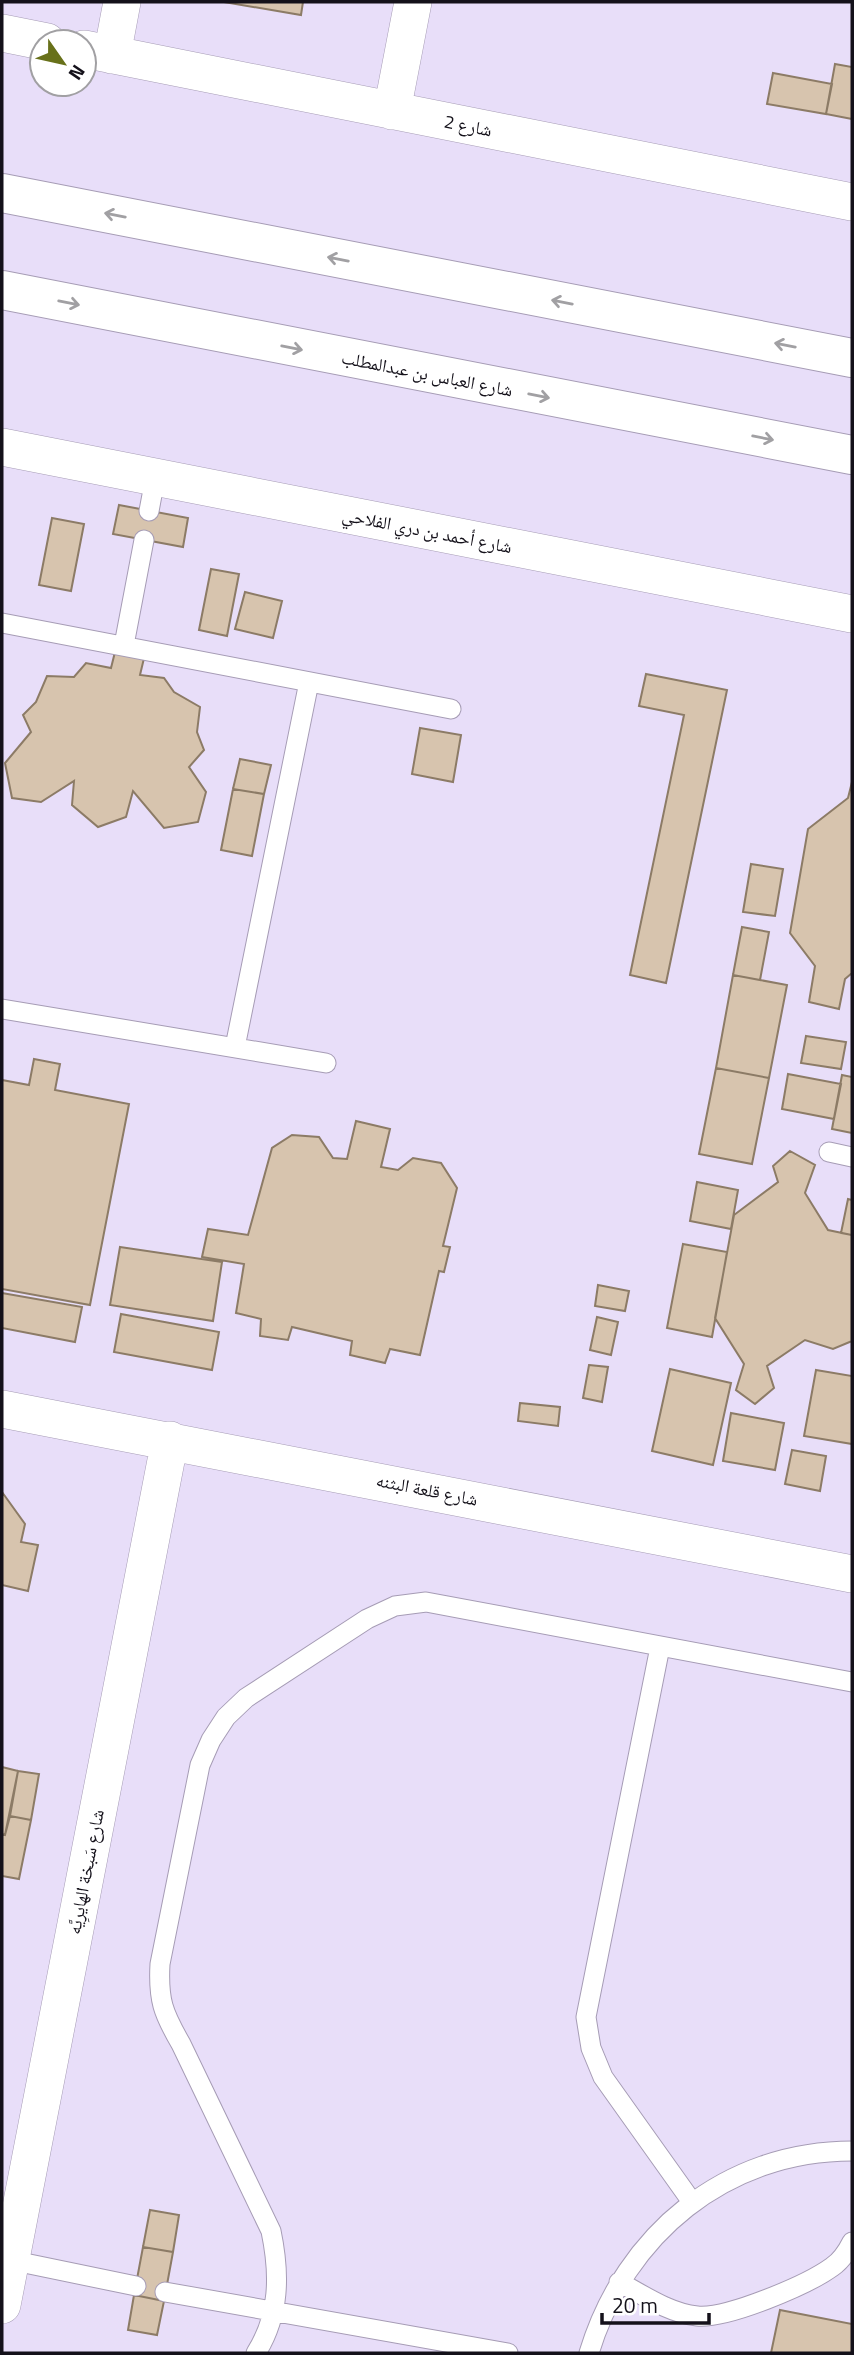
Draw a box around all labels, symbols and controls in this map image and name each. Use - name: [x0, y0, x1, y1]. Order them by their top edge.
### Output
- north arrow: [28, 28, 98, 98]
- text: N: [62, 59, 93, 86]
- street label: شارع 2: [442, 108, 494, 143]
- one-way arrow: [104, 208, 127, 222]
- one-way arrow: [328, 251, 350, 265]
- one-way arrow: [551, 295, 574, 308]
- one-way arrow: [57, 297, 80, 311]
- one-way arrow: [774, 338, 797, 351]
- one-way arrow: [280, 341, 303, 355]
- street label: شارع العباس بن عبدالمطلب: [339, 344, 515, 403]
- one-way arrow: [527, 389, 550, 403]
- one-way arrow: [751, 432, 774, 446]
- street label: شارع أحمد بن دري الفلاحي: [339, 501, 514, 562]
- street label: شارع قلعة البثنه: [374, 1466, 480, 1513]
- street label: شارع سَبخة الهايرِيَّه: [60, 1807, 111, 1937]
- scale bar: [602, 2282, 709, 2326]
- text: 20 m: [612, 2289, 658, 2321]

